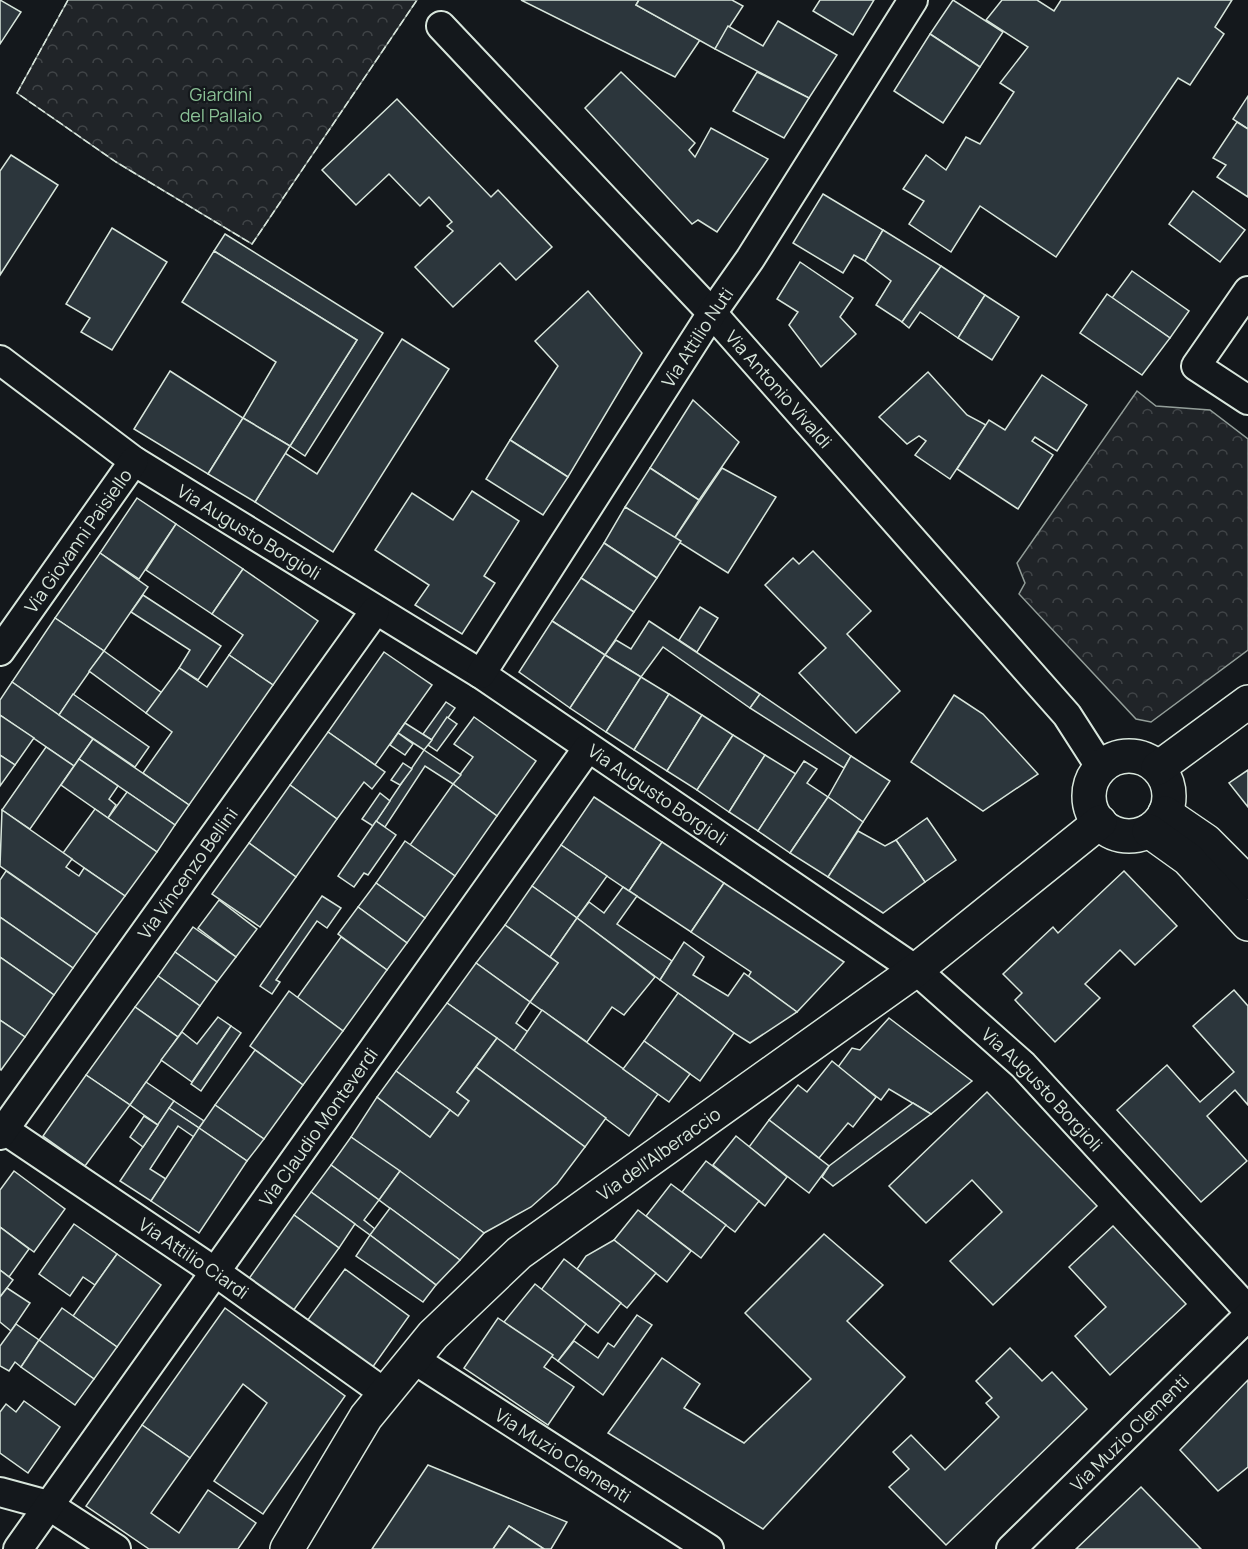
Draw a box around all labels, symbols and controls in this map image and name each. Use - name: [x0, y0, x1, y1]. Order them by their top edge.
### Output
- park label: Giardini del Pallaio: [180, 82, 262, 127]
- street label: Via Attilio Nuti: [656, 283, 738, 392]
- street label: Via Antonio Vivaldi: [721, 325, 838, 453]
- street label: Via Giovanni Paisiello: [19, 464, 137, 618]
- street label: Via Augusto Borgioli: [173, 479, 325, 585]
- street label: Via Augusto Borgioli: [583, 738, 733, 851]
- street label: Via Vincenzo Bellini: [132, 803, 243, 944]
- street label: Via Augusto Borgioli: [977, 1022, 1108, 1156]
- street label: Via Claudio Monteverdi: [254, 1043, 383, 1211]
- street label: Via dell'Alberaccio: [592, 1101, 725, 1206]
- street label: Via Attilio Ciardi: [134, 1212, 254, 1304]
- street label: Via Muzio Clementi: [1065, 1369, 1194, 1496]
- street label: Via Muzio Clementi: [490, 1403, 636, 1508]

